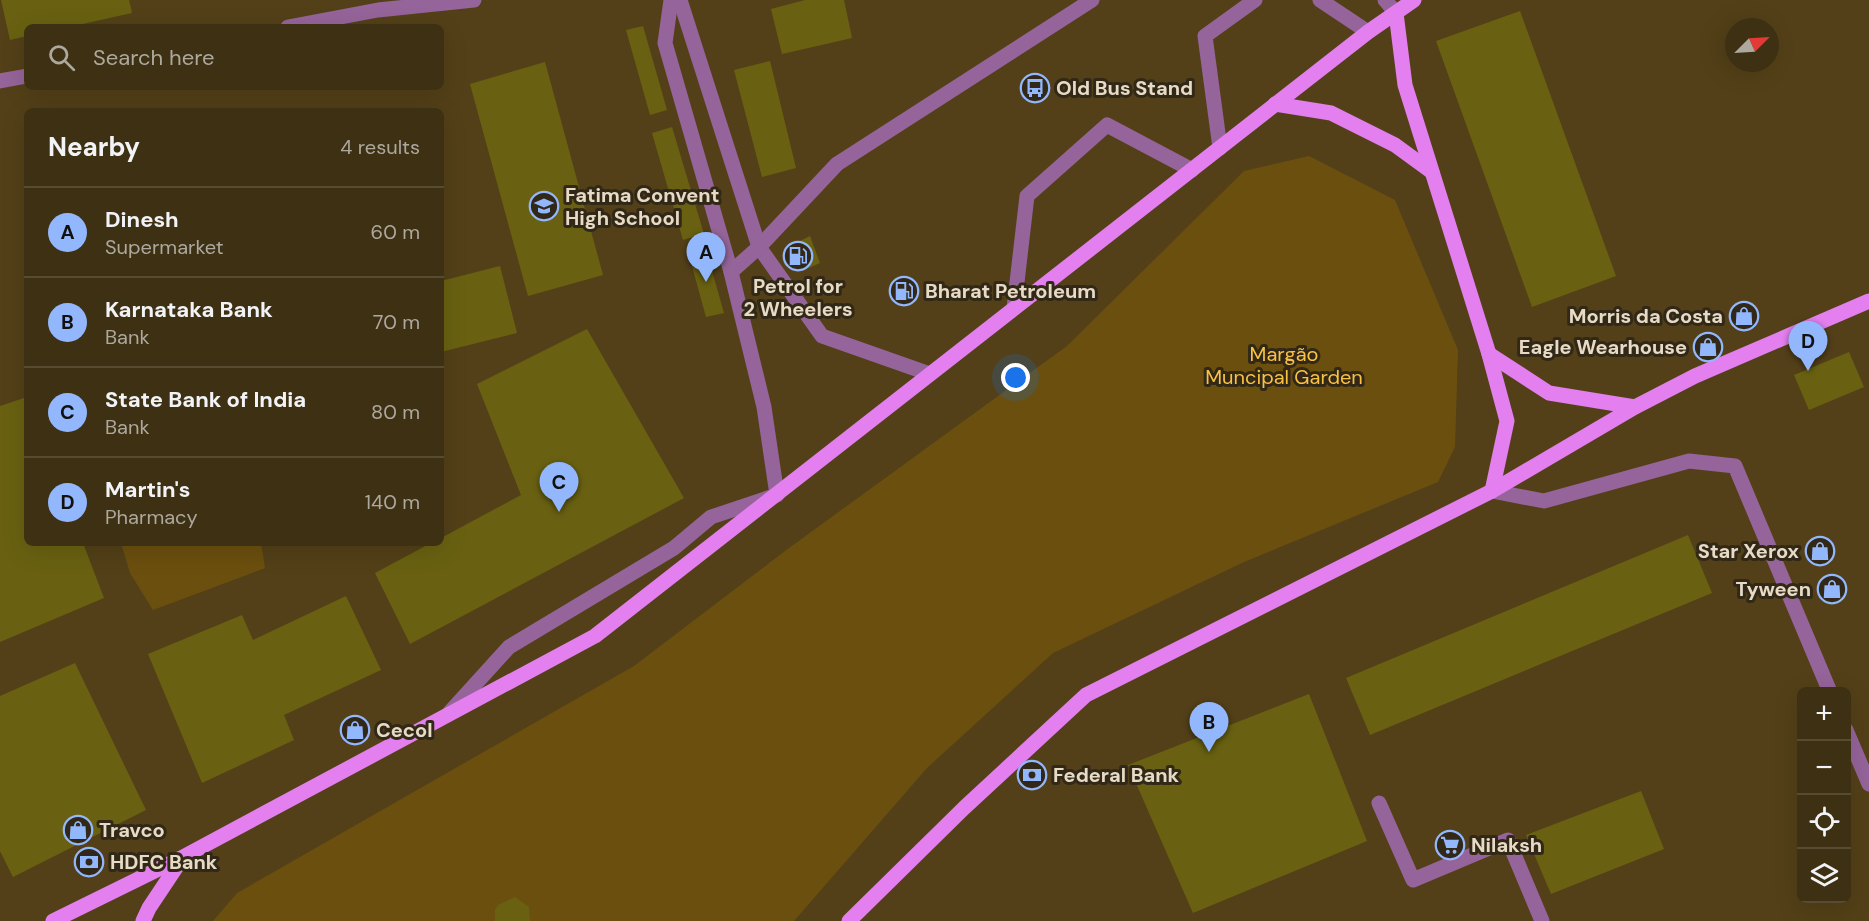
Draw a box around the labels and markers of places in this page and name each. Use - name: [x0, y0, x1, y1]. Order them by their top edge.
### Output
- bus stop icon: Old Bus Stand: [1019, 72, 1051, 104]
- place label: Old Bus Stand: [1056, 75, 1193, 101]
- place label: Fatima Convent High School: [565, 182, 719, 231]
- school or university icon: Fatima Convent High School: [528, 190, 560, 222]
- pin: A: [686, 232, 726, 282]
- fuel station icon: Petrol for 2 Wheelers: [782, 240, 814, 272]
- place label: Petrol for 2 Wheelers: [743, 273, 853, 322]
- fuel station icon: Bharat Petroleum: [888, 275, 920, 307]
- place label: Bharat Petroleum: [925, 278, 1096, 304]
- shop icon: Morris da Costa: [1728, 300, 1760, 332]
- place label: Morris da Costa: [1569, 303, 1723, 329]
- pin: D: [1788, 322, 1828, 371]
- shop icon: Eagle Wearhouse: [1692, 331, 1724, 363]
- place label: Eagle Wearhouse: [1519, 334, 1687, 360]
- pin: C: [540, 462, 578, 512]
- shop icon: Star Xerox: [1804, 535, 1836, 567]
- place label: Star Xerox: [1698, 538, 1800, 564]
- shop icon: Tyween: [1816, 573, 1848, 605]
- place label: Tyween: [1736, 576, 1811, 602]
- pin: B: [1190, 702, 1228, 752]
- shop icon: Cecol: [339, 714, 371, 746]
- place label: Cecol: [376, 717, 432, 743]
- bank icon: Federal Bank: [1016, 759, 1048, 791]
- place label: Federal Bank: [1053, 762, 1180, 788]
- shop icon: Travco: [62, 814, 94, 846]
- place label: Travco: [99, 817, 165, 843]
- supermarket icon: Nilaksh: [1434, 829, 1466, 861]
- place label: Nilaksh: [1471, 832, 1542, 858]
- bank icon: HDFC Bank: [73, 846, 105, 878]
- place label: HDFC Bank: [110, 849, 218, 875]

